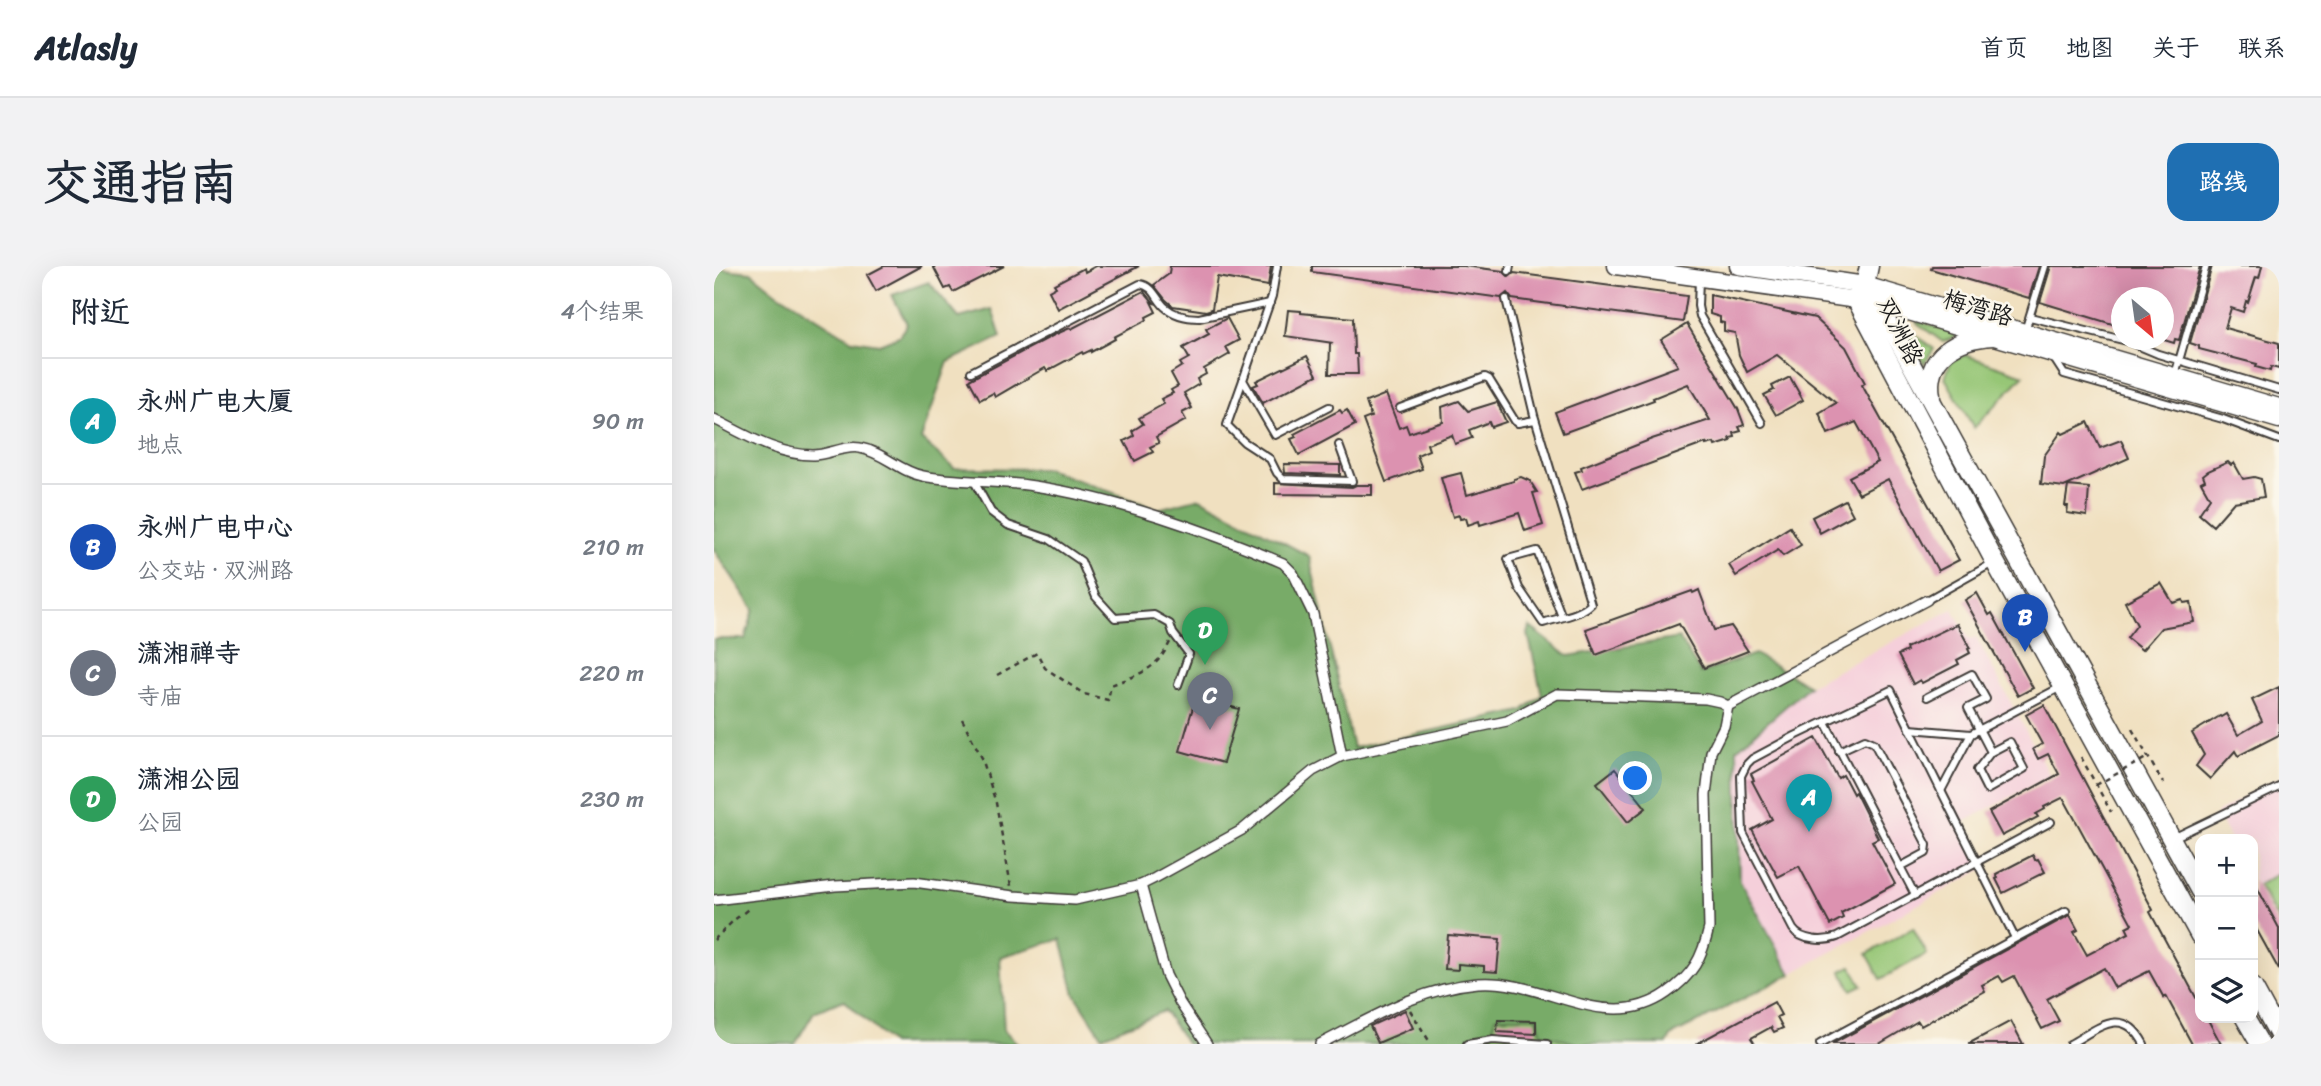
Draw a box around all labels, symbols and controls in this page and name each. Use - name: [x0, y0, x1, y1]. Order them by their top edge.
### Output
- text: Atlasly: [35, 19, 137, 77]
- text: 首页: [1980, 27, 2028, 69]
- text: 地图: [2066, 27, 2114, 69]
- text: 关于: [2152, 27, 2200, 69]
- text: 联系: [2238, 27, 2286, 69]
- text: 交通指南: [42, 139, 238, 226]
- button: 路线: [2167, 143, 2279, 221]
- street label: 梅湾路: [1938, 278, 2018, 338]
- text: 附近: [70, 285, 130, 339]
- north arrow: [2111, 287, 2174, 350]
- street label: 双洲路: [1865, 289, 1935, 373]
- text: 4个结果: [561, 291, 644, 332]
- text: 永州广电大厦: [137, 378, 293, 424]
- text: A: [85, 401, 101, 442]
- text: 90 m: [592, 401, 644, 442]
- text: 地点: [137, 424, 183, 465]
- text: 永州广电中心: [137, 504, 293, 550]
- text: B: [86, 527, 100, 568]
- text: 210 m: [583, 527, 644, 568]
- text: 公交站 · 双洲路: [137, 550, 293, 591]
- pin: B: [2002, 594, 2048, 652]
- pin: D: [1182, 607, 1228, 665]
- text: 潇湘禅寺: [137, 630, 241, 676]
- text: C: [86, 653, 100, 694]
- text: 220 m: [579, 653, 644, 694]
- pin: C: [1187, 672, 1233, 730]
- text: 寺庙: [137, 676, 183, 717]
- text: 潇湘公园: [137, 756, 241, 802]
- your location: [1618, 761, 1652, 795]
- pin: A: [1786, 774, 1832, 832]
- text: D: [86, 779, 100, 820]
- text: 230 m: [580, 779, 644, 820]
- text: 公园: [137, 802, 183, 843]
- map controls: [2195, 834, 2258, 1023]
- button: +: [2195, 834, 2258, 897]
- button: −: [2195, 897, 2258, 960]
- button: layers: [2195, 960, 2258, 1023]

